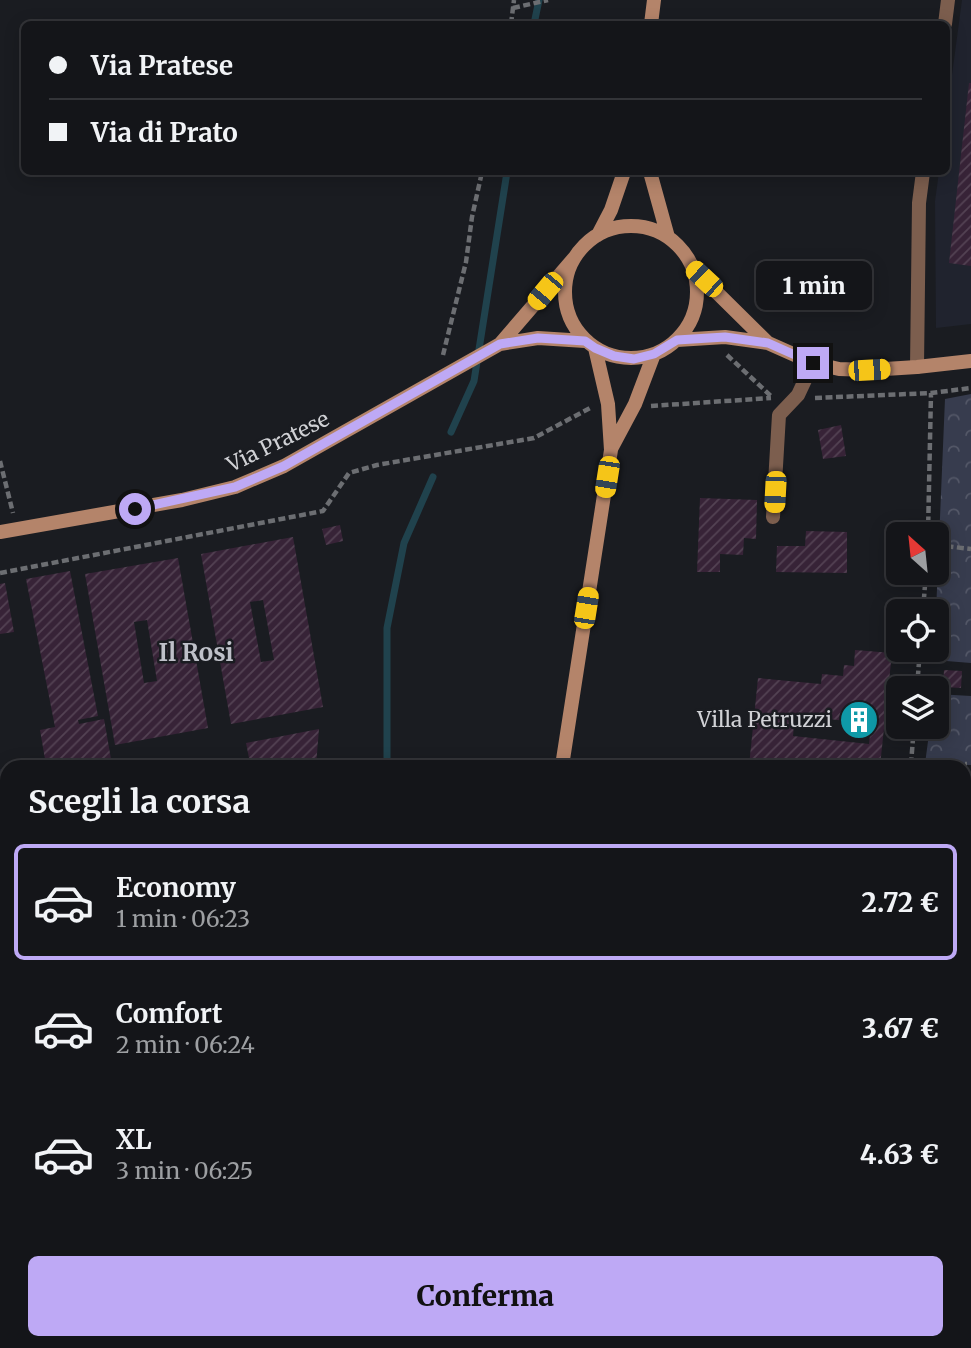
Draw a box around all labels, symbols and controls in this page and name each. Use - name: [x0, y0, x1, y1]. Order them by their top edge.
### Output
- text: Via Pratese: [91, 49, 233, 82]
- text: Via di Prato: [91, 116, 238, 149]
- car: [682, 257, 727, 301]
- callout: 1 min: [755, 262, 871, 310]
- car: [524, 268, 567, 314]
- text: 1 min: [782, 271, 846, 300]
- route end: [797, 347, 829, 379]
- car: [848, 358, 891, 382]
- street label: Via Pratese: [221, 405, 334, 478]
- car: [594, 455, 621, 499]
- car: [764, 470, 787, 514]
- route start: [119, 493, 151, 525]
- north arrow: [886, 522, 948, 584]
- map controls: [886, 522, 949, 739]
- car: [573, 586, 600, 630]
- button: locate: [886, 599, 949, 662]
- district label: Il Rosi: [159, 637, 233, 668]
- button: layers: [886, 676, 949, 739]
- building icon: Villa Petruzzi: [838, 699, 880, 741]
- place label: Villa Petruzzi: [696, 706, 832, 733]
- text: Scegli la corsa: [28, 782, 250, 822]
- icon: car: [32, 871, 95, 934]
- text: Economy: [116, 871, 236, 904]
- text: 2.72 €: [862, 886, 939, 919]
- text: 1 min · 06:23: [116, 904, 250, 933]
- icon: car: [32, 997, 95, 1060]
- text: Comfort: [116, 997, 222, 1030]
- text: 3.67 €: [862, 1012, 939, 1045]
- text: 2 min · 06:24: [116, 1030, 255, 1059]
- icon: car: [32, 1123, 95, 1186]
- text: XL: [116, 1123, 152, 1156]
- text: 4.63 €: [860, 1138, 939, 1171]
- text: 3 min · 06:25: [116, 1156, 253, 1185]
- button: Conferma: [28, 1256, 943, 1336]

